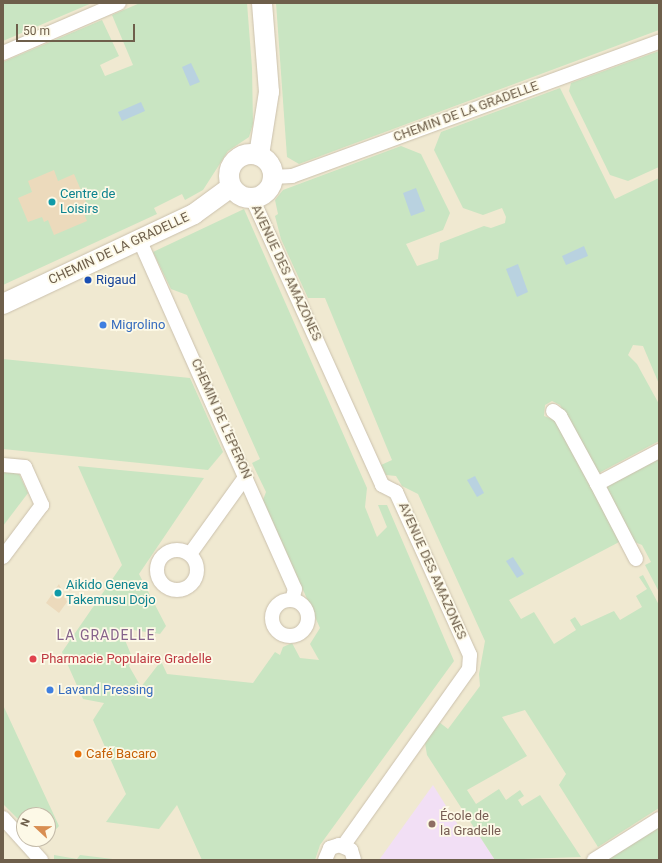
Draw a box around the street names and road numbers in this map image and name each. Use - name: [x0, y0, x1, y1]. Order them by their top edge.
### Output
- street label: CHEMIN DE LA GRADELLE: [391, 78, 541, 146]
- street label: AVENUE DES AMAZONES: [248, 203, 324, 343]
- street label: CHEMIN DE LA GRADELLE: [46, 210, 192, 288]
- street label: CHEMIN DE L'EPERON: [187, 356, 255, 482]
- street label: AVENUE DES AMAZONES: [395, 500, 469, 642]

